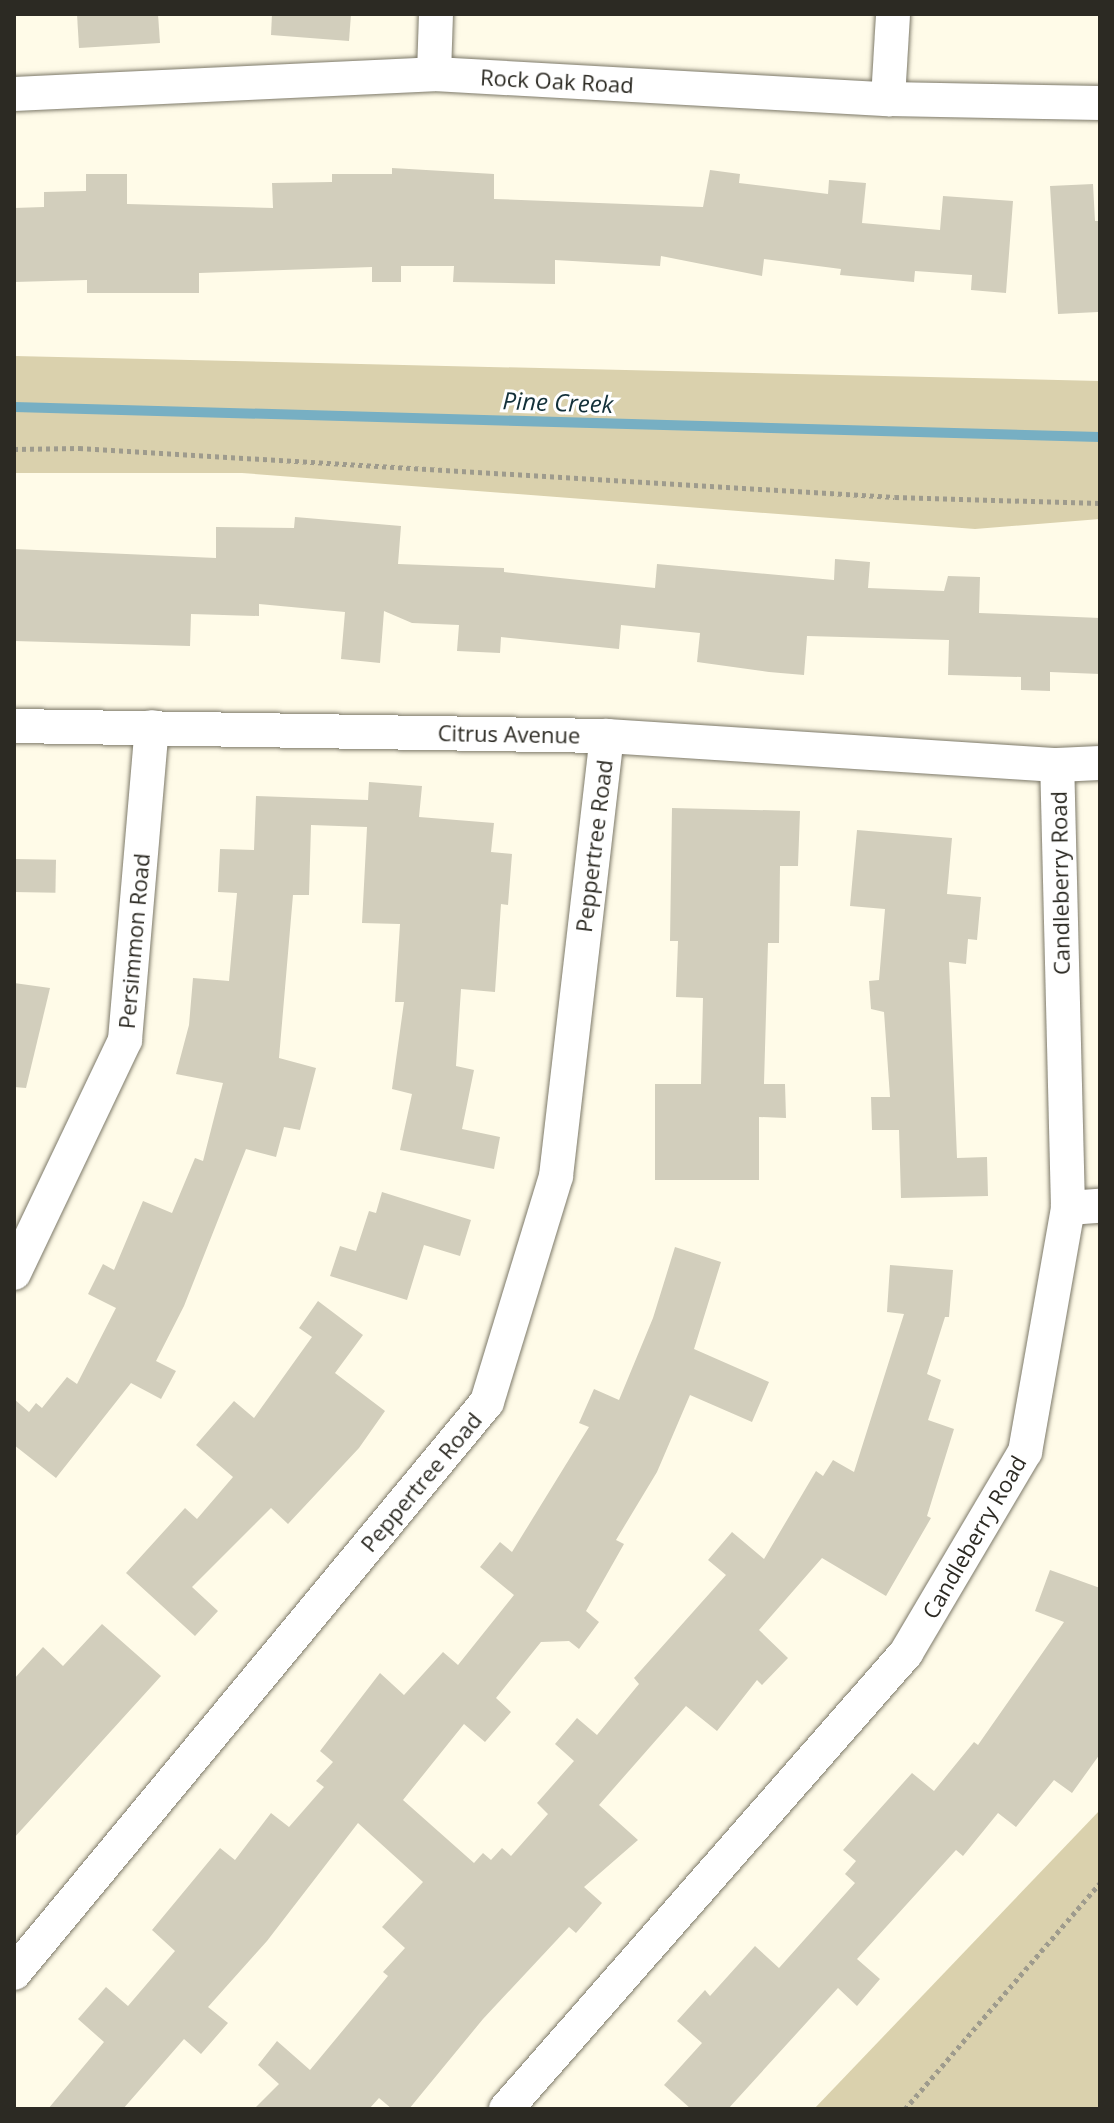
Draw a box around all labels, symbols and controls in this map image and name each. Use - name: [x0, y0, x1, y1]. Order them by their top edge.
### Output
- street label: Rock Oak Road: [480, 64, 634, 98]
- water label: Pine Creek: [502, 386, 614, 418]
- street label: Citrus Avenue: [438, 720, 580, 748]
- street label: Peppertree Road: [570, 758, 618, 934]
- street label: Candleberry Road: [1045, 791, 1075, 975]
- street label: Persimmon Road: [113, 852, 155, 1030]
- street label: Peppertree Road: [355, 1407, 487, 1557]
- street label: Candleberry Road: [917, 1451, 1031, 1623]

